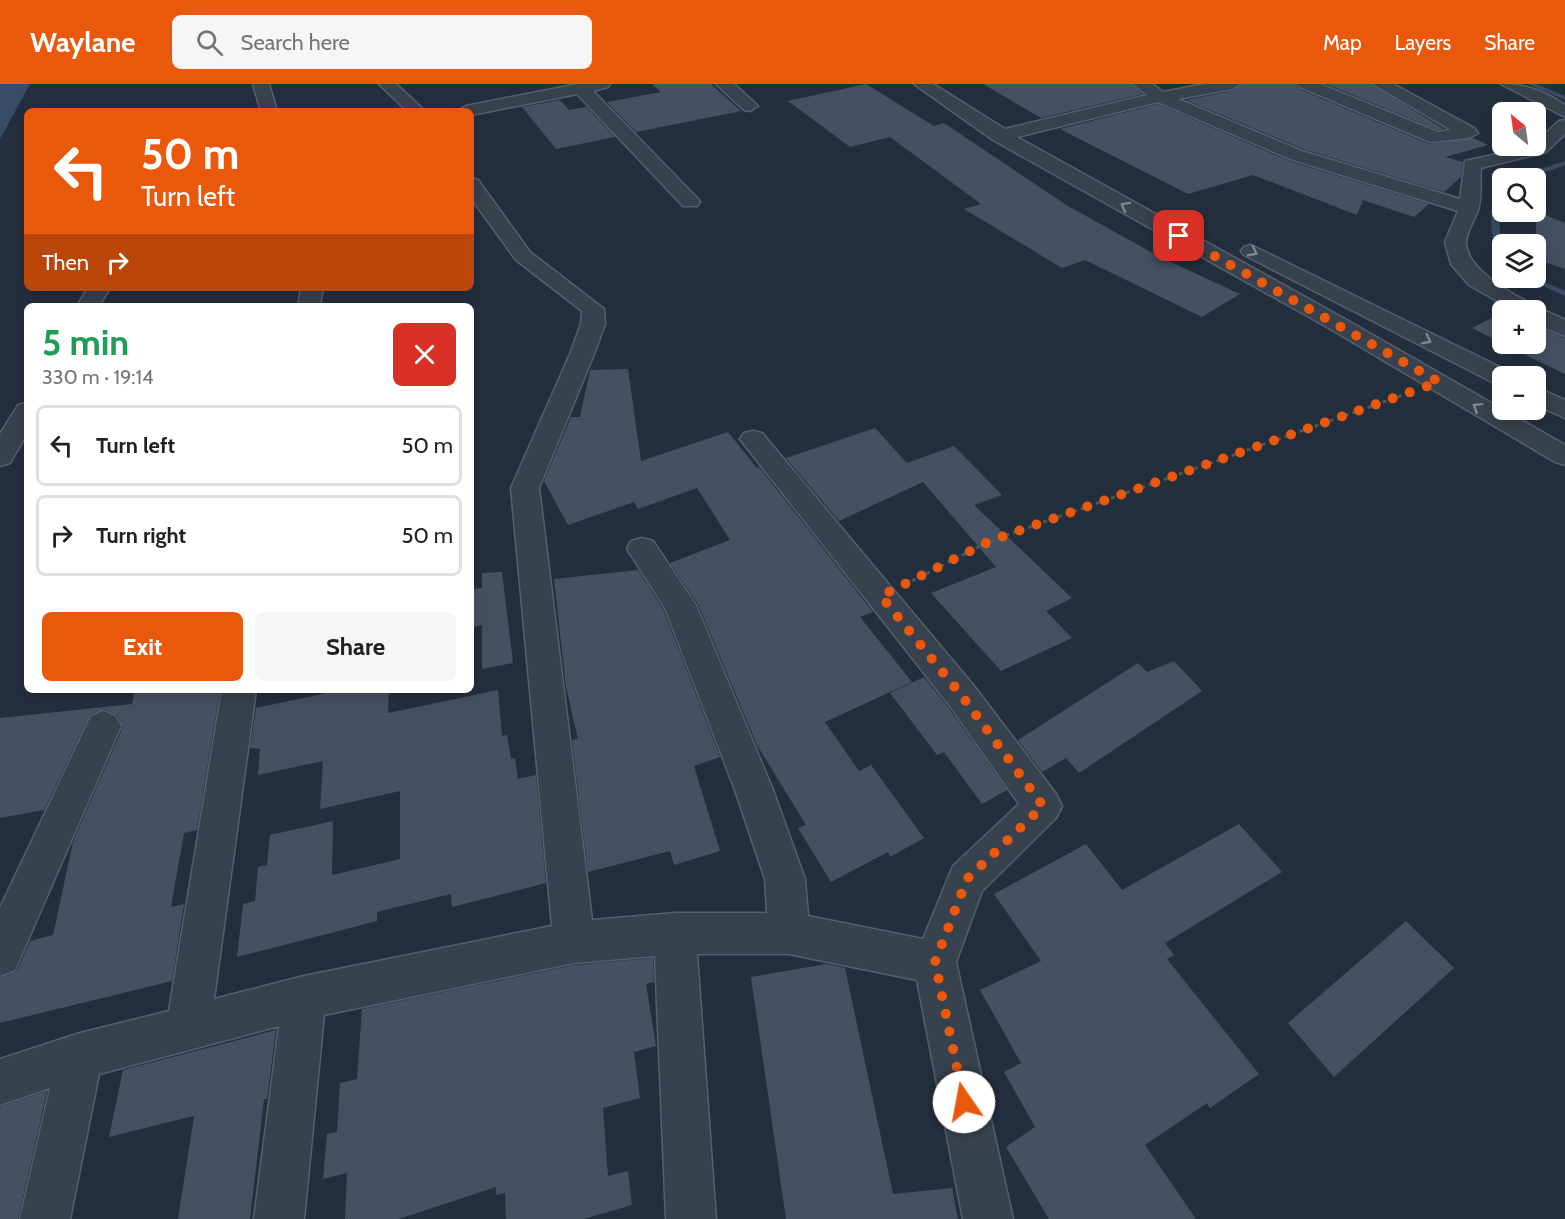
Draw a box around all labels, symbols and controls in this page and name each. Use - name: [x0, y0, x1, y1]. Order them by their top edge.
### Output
- search box: [172, 15, 592, 69]
- text: Waylane: [30, 25, 136, 59]
- icon: search: [193, 26, 226, 59]
- text: Search here: [241, 29, 350, 56]
- text: Map: [1323, 30, 1362, 55]
- text: Layers: [1395, 30, 1451, 55]
- text: Share: [1484, 30, 1535, 55]
- north arrow: [1492, 102, 1546, 156]
- map controls: [1492, 102, 1546, 420]
- text: 50 m: [141, 128, 239, 180]
- icon: left: [42, 132, 120, 210]
- button: search: [1492, 168, 1546, 222]
- text: Turn left: [141, 180, 235, 213]
- one-way arrow: [1121, 202, 1132, 213]
- pin: [1153, 210, 1204, 261]
- icon: arrive: [1162, 219, 1195, 252]
- button: layers: [1492, 234, 1546, 288]
- one-way arrow: [1247, 245, 1258, 257]
- icon: right: [101, 246, 134, 279]
- text: Then: [42, 249, 89, 276]
- button: +: [1492, 300, 1546, 354]
- text: 5 min: [42, 320, 129, 364]
- button: close: [393, 323, 456, 386]
- one-way arrow: [1421, 333, 1432, 345]
- text: 330 m · 19:14: [42, 365, 154, 389]
- button: −: [1492, 366, 1546, 420]
- one-way arrow: [1473, 403, 1484, 414]
- icon: left: [45, 429, 78, 462]
- text: Turn left: [96, 432, 175, 459]
- text: 50 m: [401, 432, 453, 459]
- icon: right: [45, 519, 78, 552]
- text: Turn right: [96, 522, 186, 549]
- text: 50 m: [401, 522, 453, 549]
- button: Exit: [42, 612, 243, 681]
- button: Share: [255, 612, 456, 681]
- position arrow: [932, 1070, 996, 1134]

